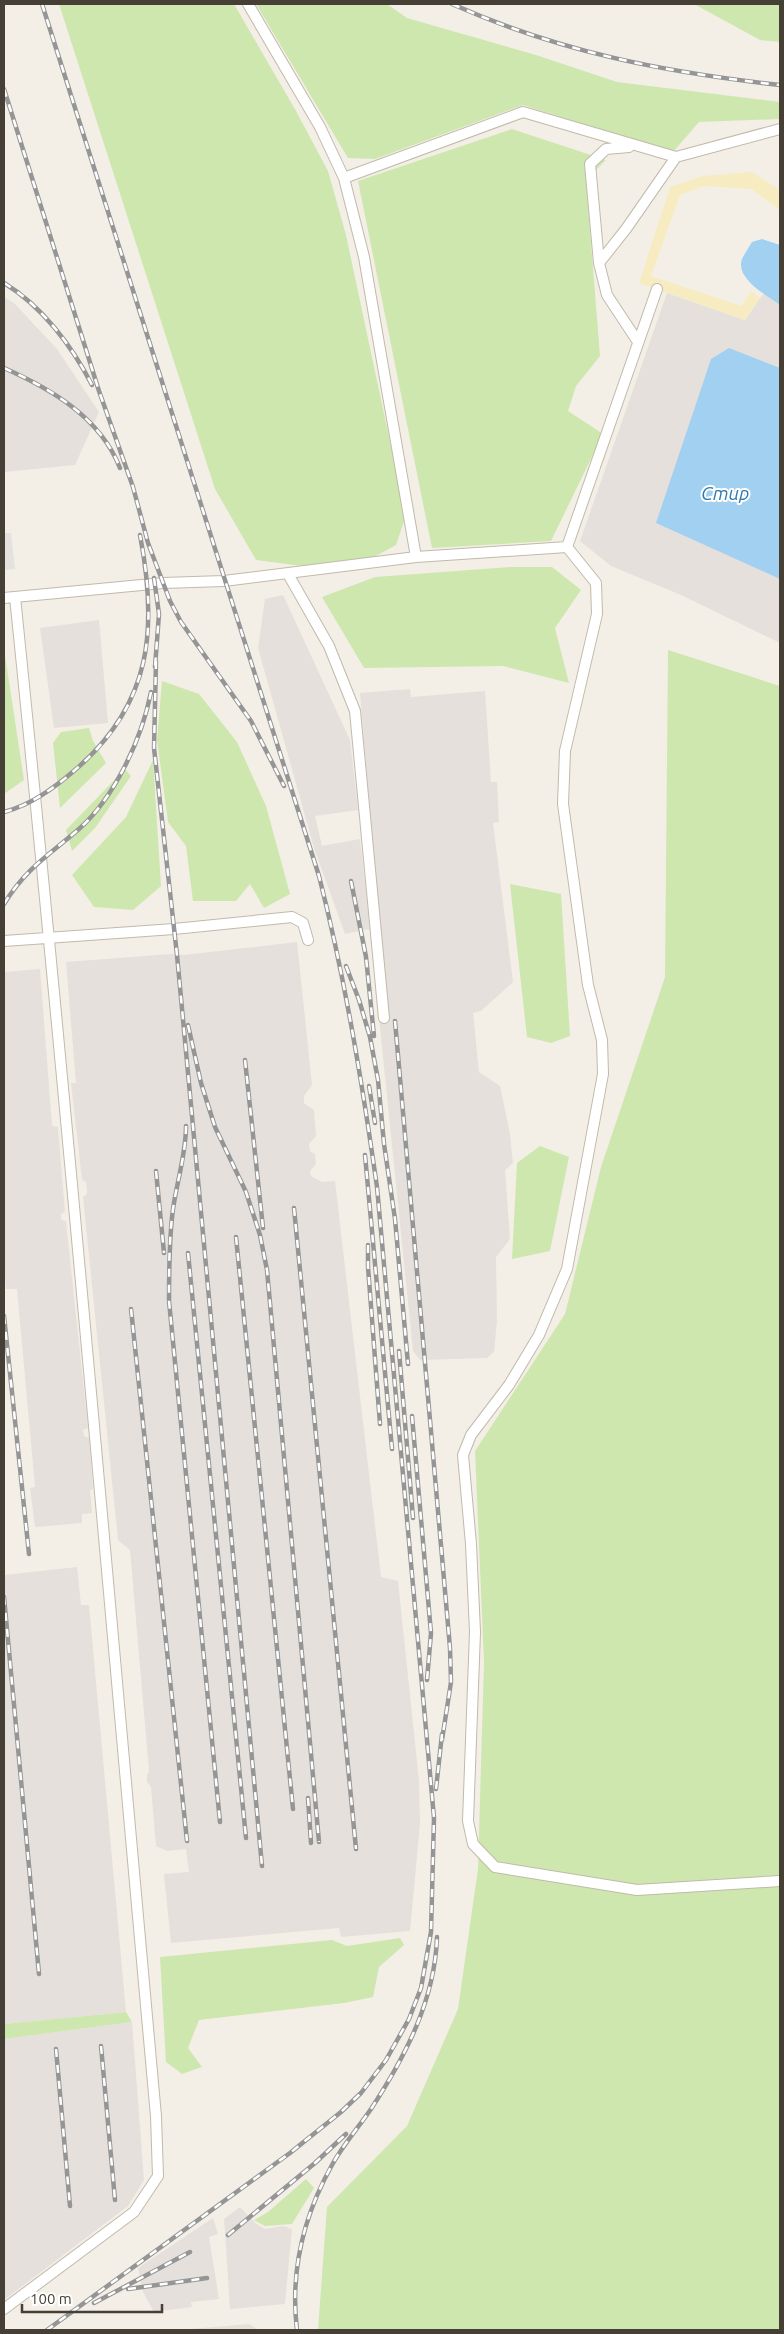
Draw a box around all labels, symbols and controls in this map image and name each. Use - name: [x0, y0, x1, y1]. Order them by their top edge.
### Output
- water label: Стир: [701, 482, 749, 504]
- scale bar: [22, 2282, 162, 2314]
- text: 100 m: [30, 2290, 72, 2307]

